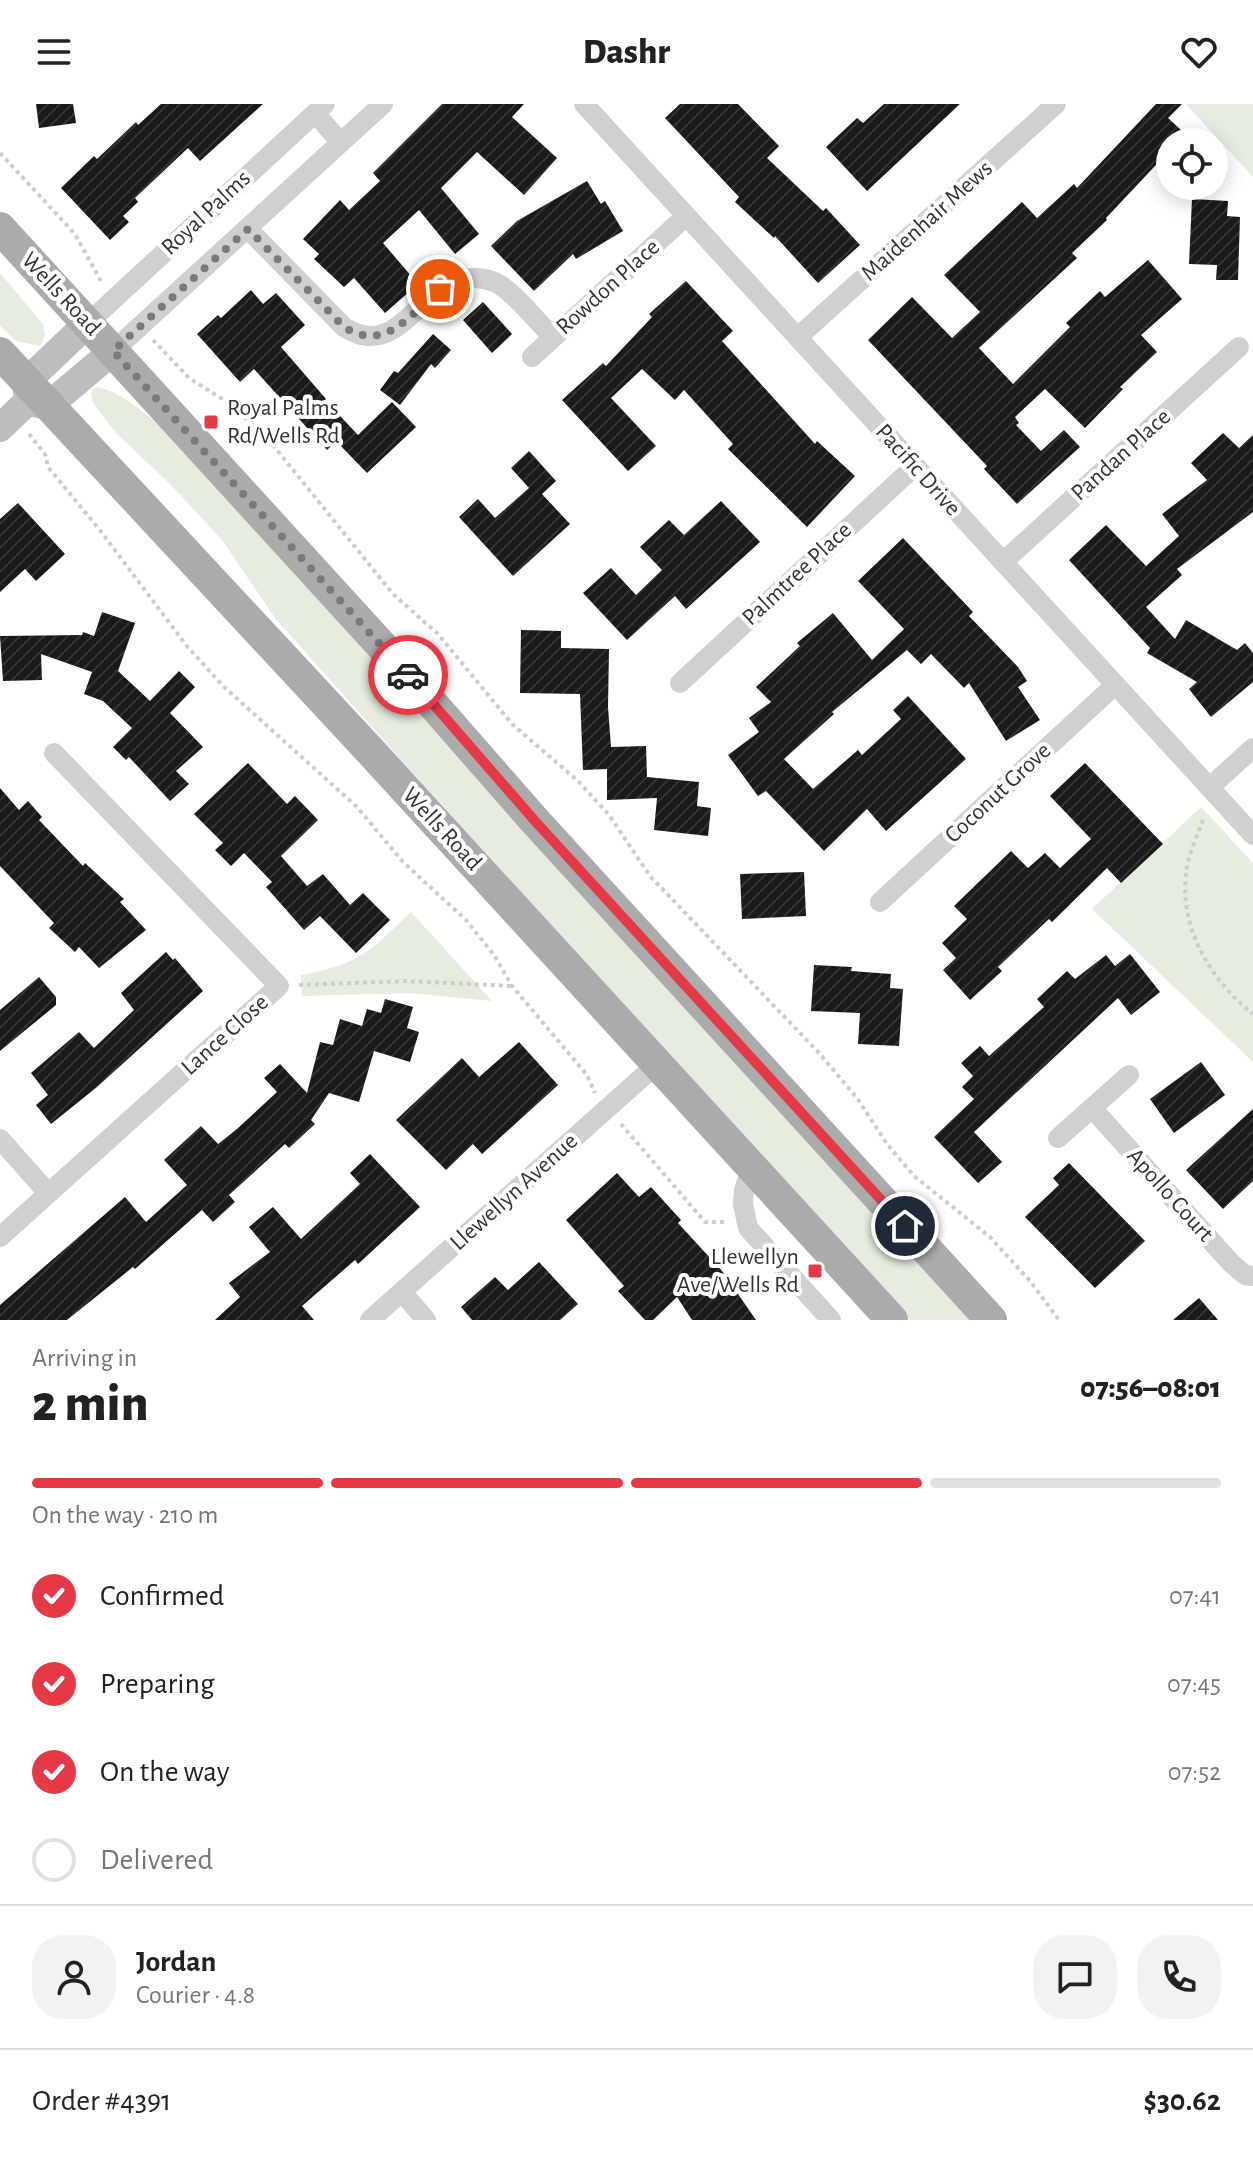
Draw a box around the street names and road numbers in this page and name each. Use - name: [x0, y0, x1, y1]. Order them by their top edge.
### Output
- street label: Maidenhair Mews: [857, 156, 997, 286]
- street label: Royal Palms: [157, 166, 255, 260]
- street label: Rowdon Place: [552, 235, 664, 339]
- street label: Wells Road: [17, 248, 105, 340]
- street label: Pandan Place: [1067, 404, 1175, 506]
- street label: Pacific Drive: [871, 419, 965, 521]
- street label: Palmtree Place: [738, 518, 856, 630]
- street label: Coconut Grove: [941, 738, 1055, 848]
- street label: Wells Road: [398, 783, 486, 875]
- street label: Lance Close: [177, 990, 273, 1080]
- street label: Llewellyn Avenue: [446, 1129, 582, 1255]
- street label: Apollo Court: [1122, 1144, 1218, 1246]

